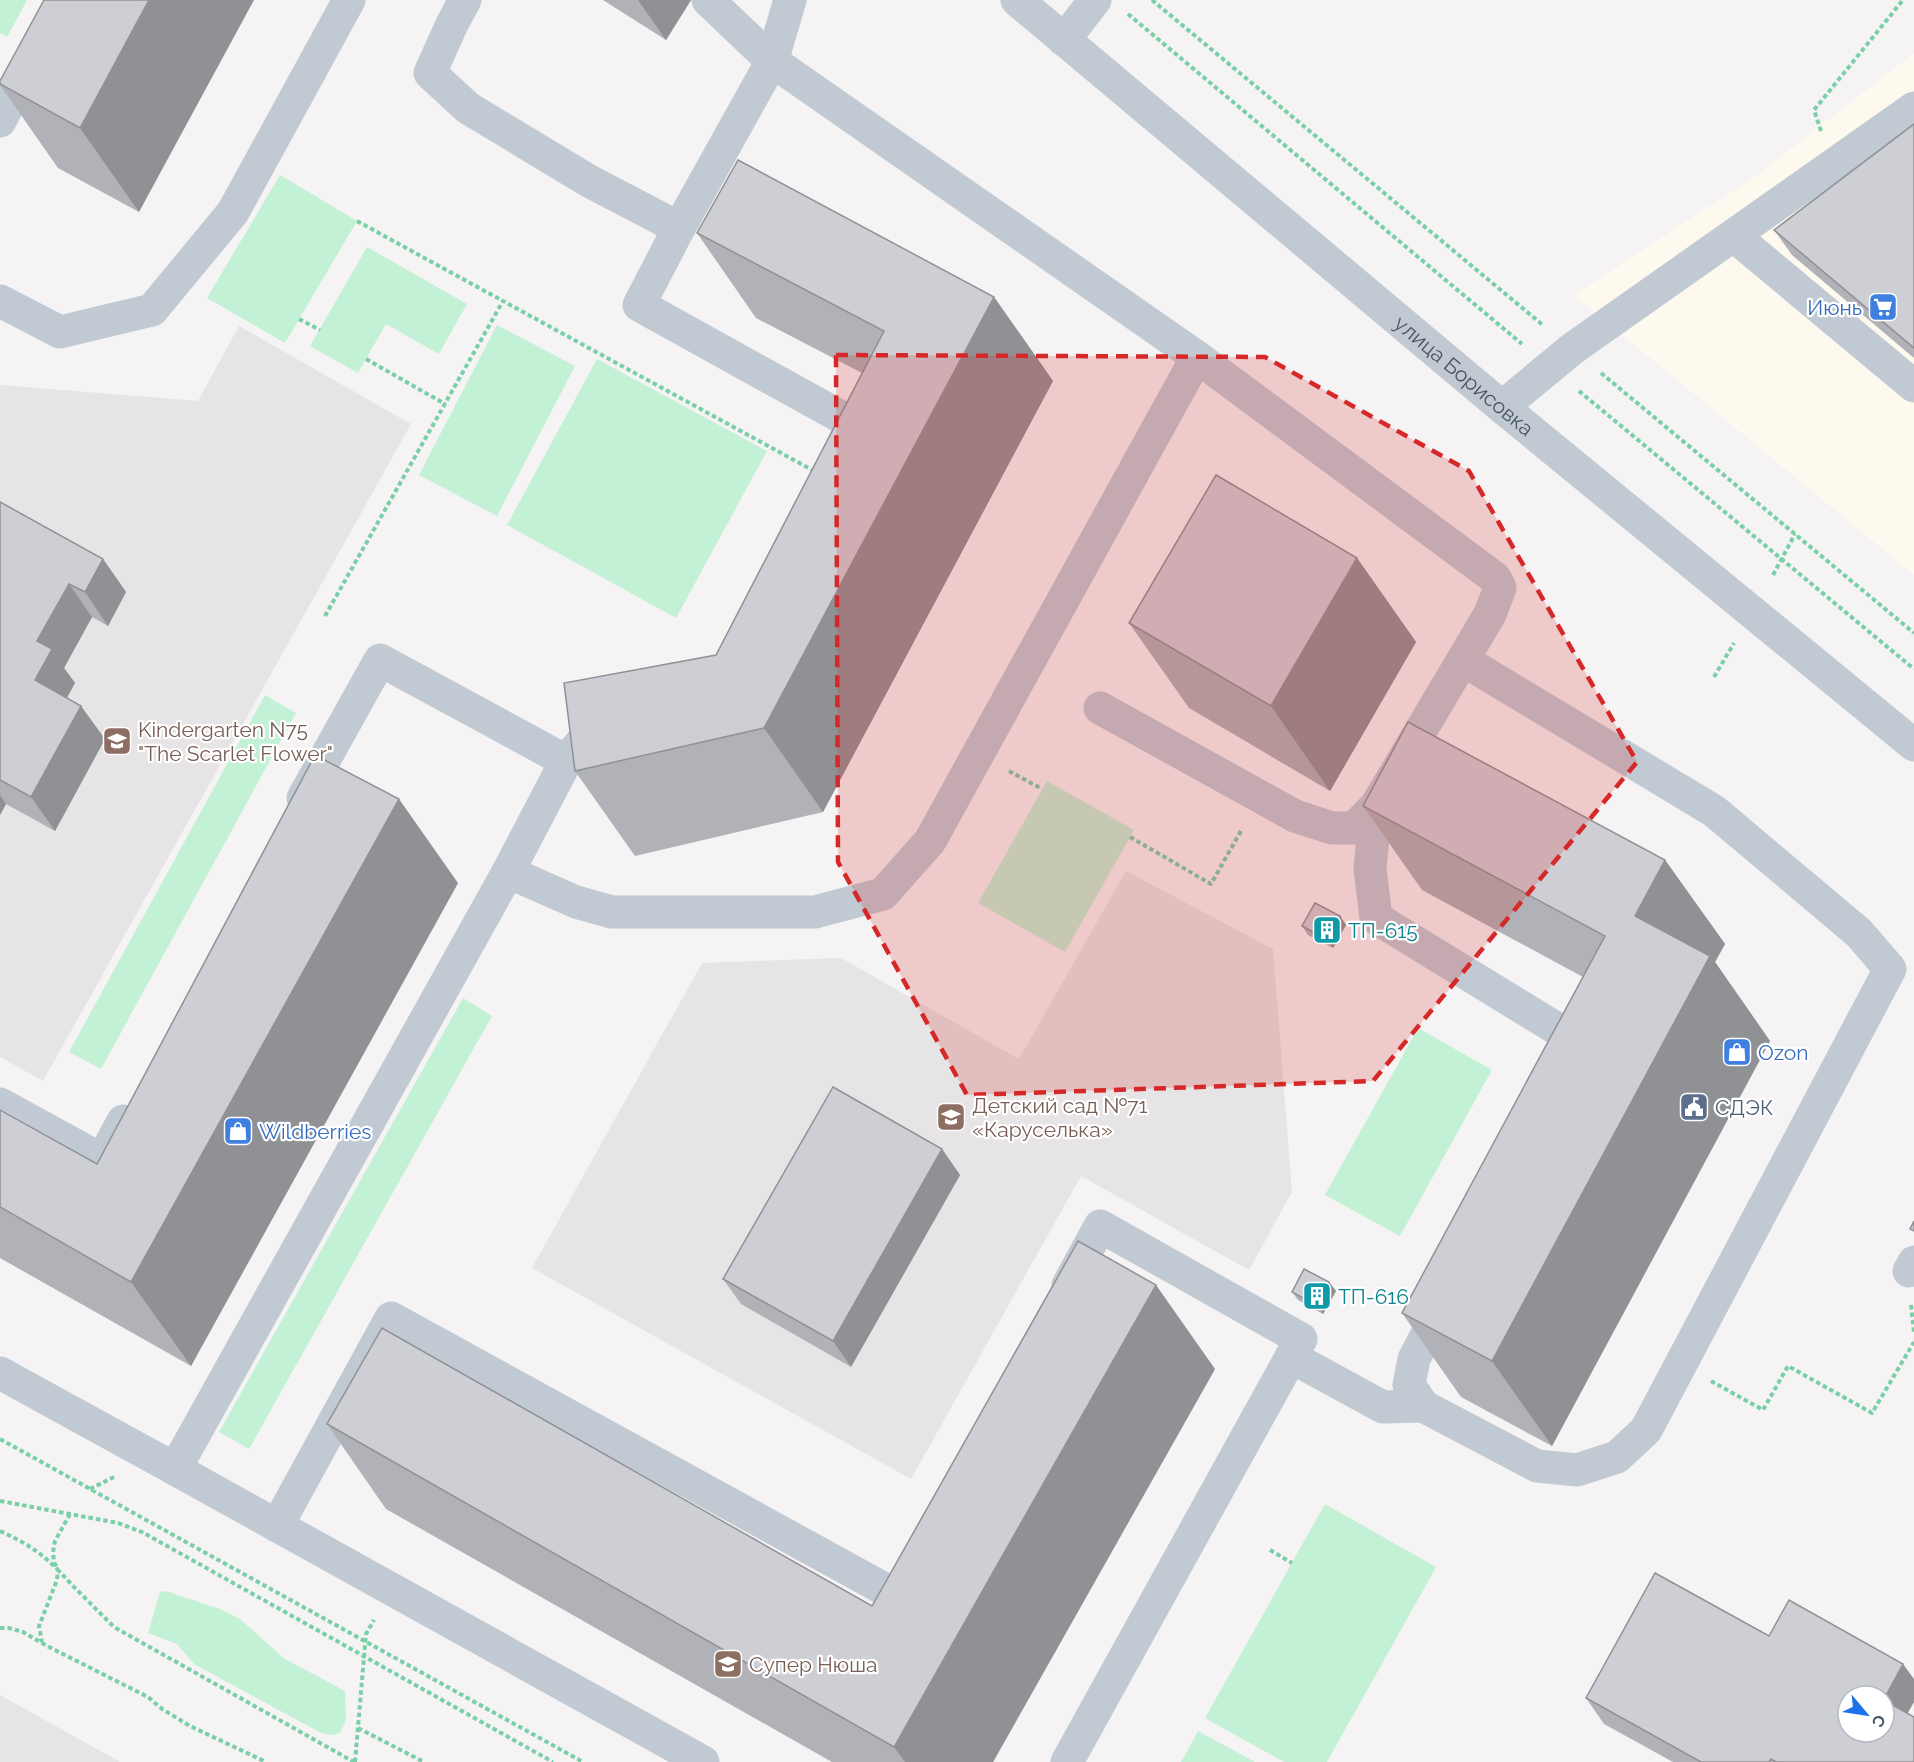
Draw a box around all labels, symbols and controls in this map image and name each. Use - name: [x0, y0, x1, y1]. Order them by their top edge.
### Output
- supermarket icon: Июнь: [1867, 291, 1899, 323]
- place label: Июнь: [1807, 295, 1862, 320]
- street label: улица Борисовка: [1390, 310, 1539, 441]
- place label: Kindergarten N75 "The Scarlet Flower": [138, 717, 333, 766]
- school or university icon: Kindergarten N75 "The Scarlet Flower": [101, 725, 133, 757]
- building icon: ТП-615: [1311, 914, 1343, 946]
- place label: ТП-615: [1348, 918, 1418, 943]
- shop icon: Ozon: [1721, 1036, 1753, 1068]
- place label: Ozon: [1758, 1040, 1809, 1065]
- public building icon: СДЭК: [1678, 1091, 1710, 1123]
- place label: Детский сад №71 «Каруселька»: [972, 1093, 1148, 1142]
- place label: СДЭК: [1715, 1095, 1773, 1120]
- school or university icon: Детский сад №71 «Каруселька»: [935, 1101, 967, 1133]
- shop icon: Wildberries: [222, 1115, 254, 1147]
- place label: Wildberries: [259, 1119, 371, 1144]
- building icon: ТП-616: [1301, 1280, 1333, 1312]
- place label: ТП-616: [1338, 1284, 1409, 1309]
- school or university icon: Супер Нюша: [712, 1648, 744, 1680]
- place label: Супер Нюша: [749, 1652, 877, 1677]
- north arrow: [1836, 1684, 1896, 1744]
- text: С: [1868, 1712, 1890, 1730]

